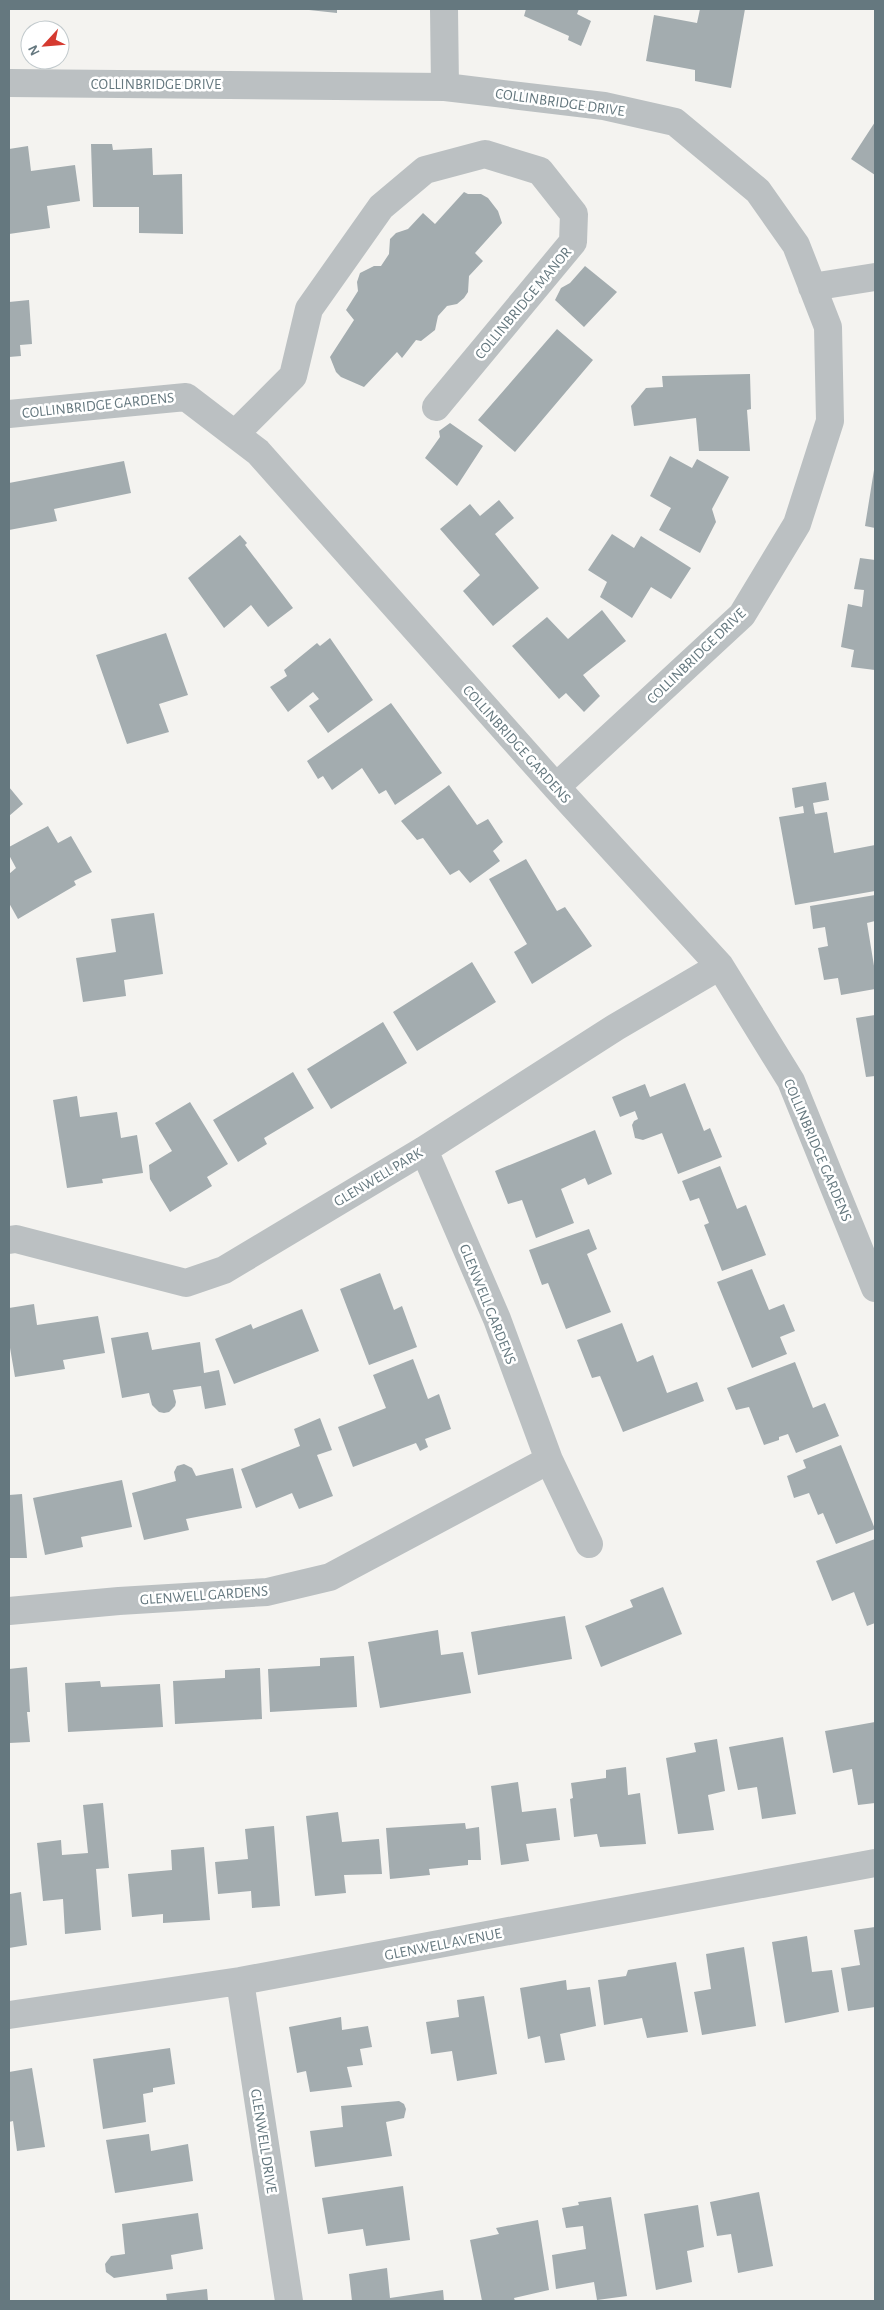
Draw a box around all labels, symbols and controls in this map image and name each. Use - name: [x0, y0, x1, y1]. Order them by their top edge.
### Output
- north arrow: [20, 20, 70, 70]
- text: N: [26, 43, 43, 58]
- street label: COLLINBRIDGE DRIVE: [91, 77, 221, 92]
- street label: COLLINBRIDGE DRIVE: [494, 86, 626, 119]
- street label: COLLINBRIDGE MANOR: [472, 244, 575, 362]
- street label: COLLINBRIDGE GARDENS: [21, 390, 175, 421]
- street label: COLLINBRIDGE DRIVE: [644, 606, 748, 707]
- street label: COLLINBRIDGE GARDENS: [460, 682, 573, 806]
- street label: COLLINBRIDGE GARDENS: [781, 1077, 854, 1224]
- street label: GLENWELL PARK: [331, 1145, 426, 1210]
- street label: GLENWELL GARDENS: [457, 1242, 519, 1366]
- street label: GLENWELL GARDENS: [140, 1584, 269, 1607]
- street label: GLENWELL AVENUE: [383, 1926, 503, 1963]
- street label: GLENWELL DRIVE: [248, 2088, 279, 2194]

